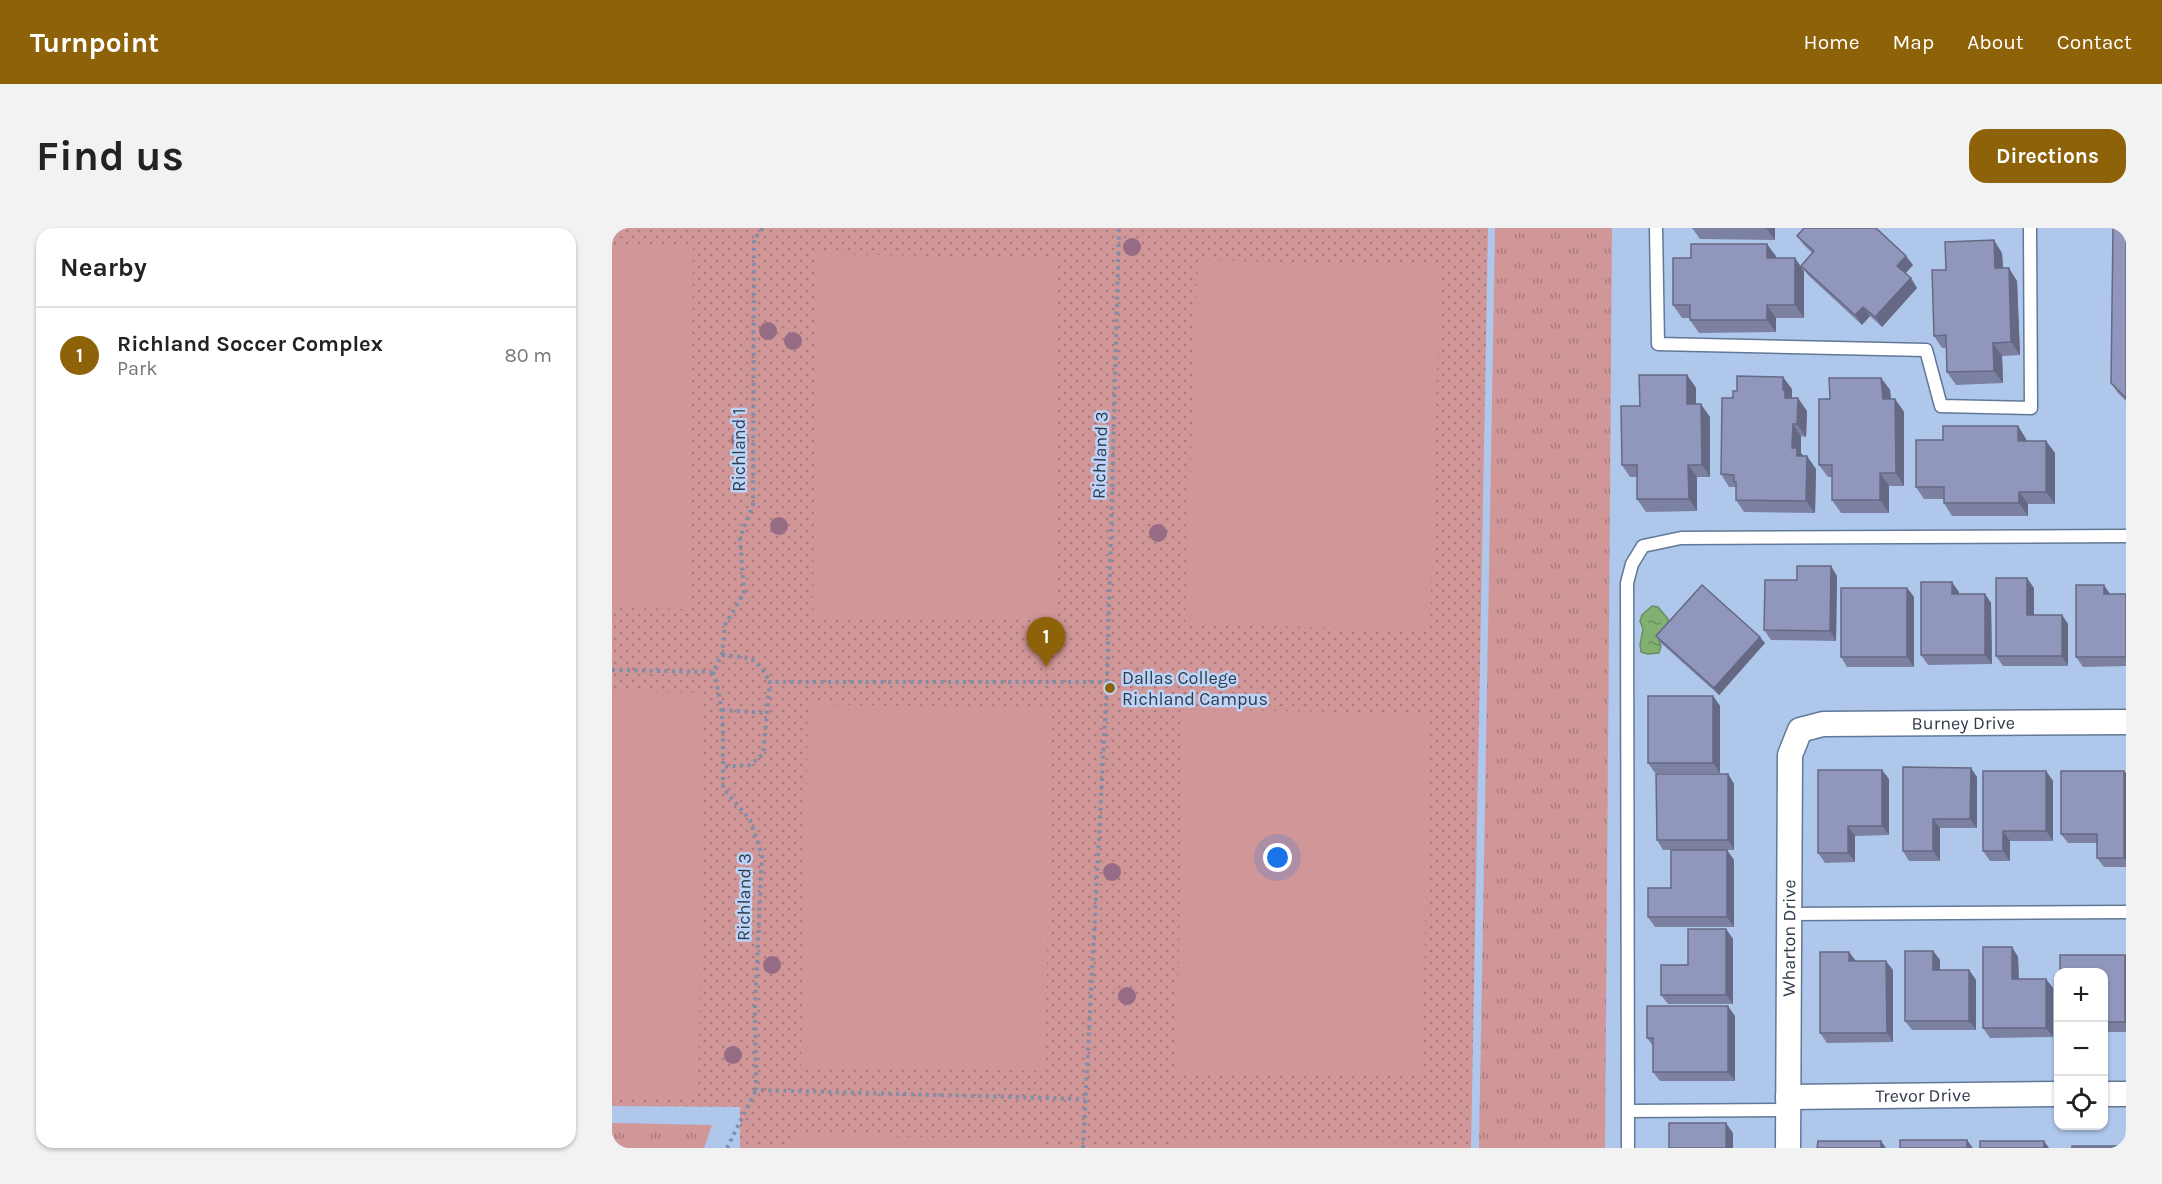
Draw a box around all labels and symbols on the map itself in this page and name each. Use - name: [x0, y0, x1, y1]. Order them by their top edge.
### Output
- street label: Richland 1: [728, 408, 750, 492]
- street label: Richland 3: [1087, 411, 1113, 499]
- pin: 1: [1026, 618, 1066, 667]
- place label: Dallas College Richland Campus: [1122, 667, 1268, 710]
- marker: Dallas College Richland Campus: [1103, 681, 1117, 695]
- street label: Burney Drive: [1911, 712, 2015, 734]
- your location: [1263, 843, 1292, 872]
- street label: Richland 3: [732, 853, 756, 941]
- street label: Wharton Drive: [1778, 879, 1800, 997]
- street label: Trevor Drive: [1875, 1084, 1971, 1107]

